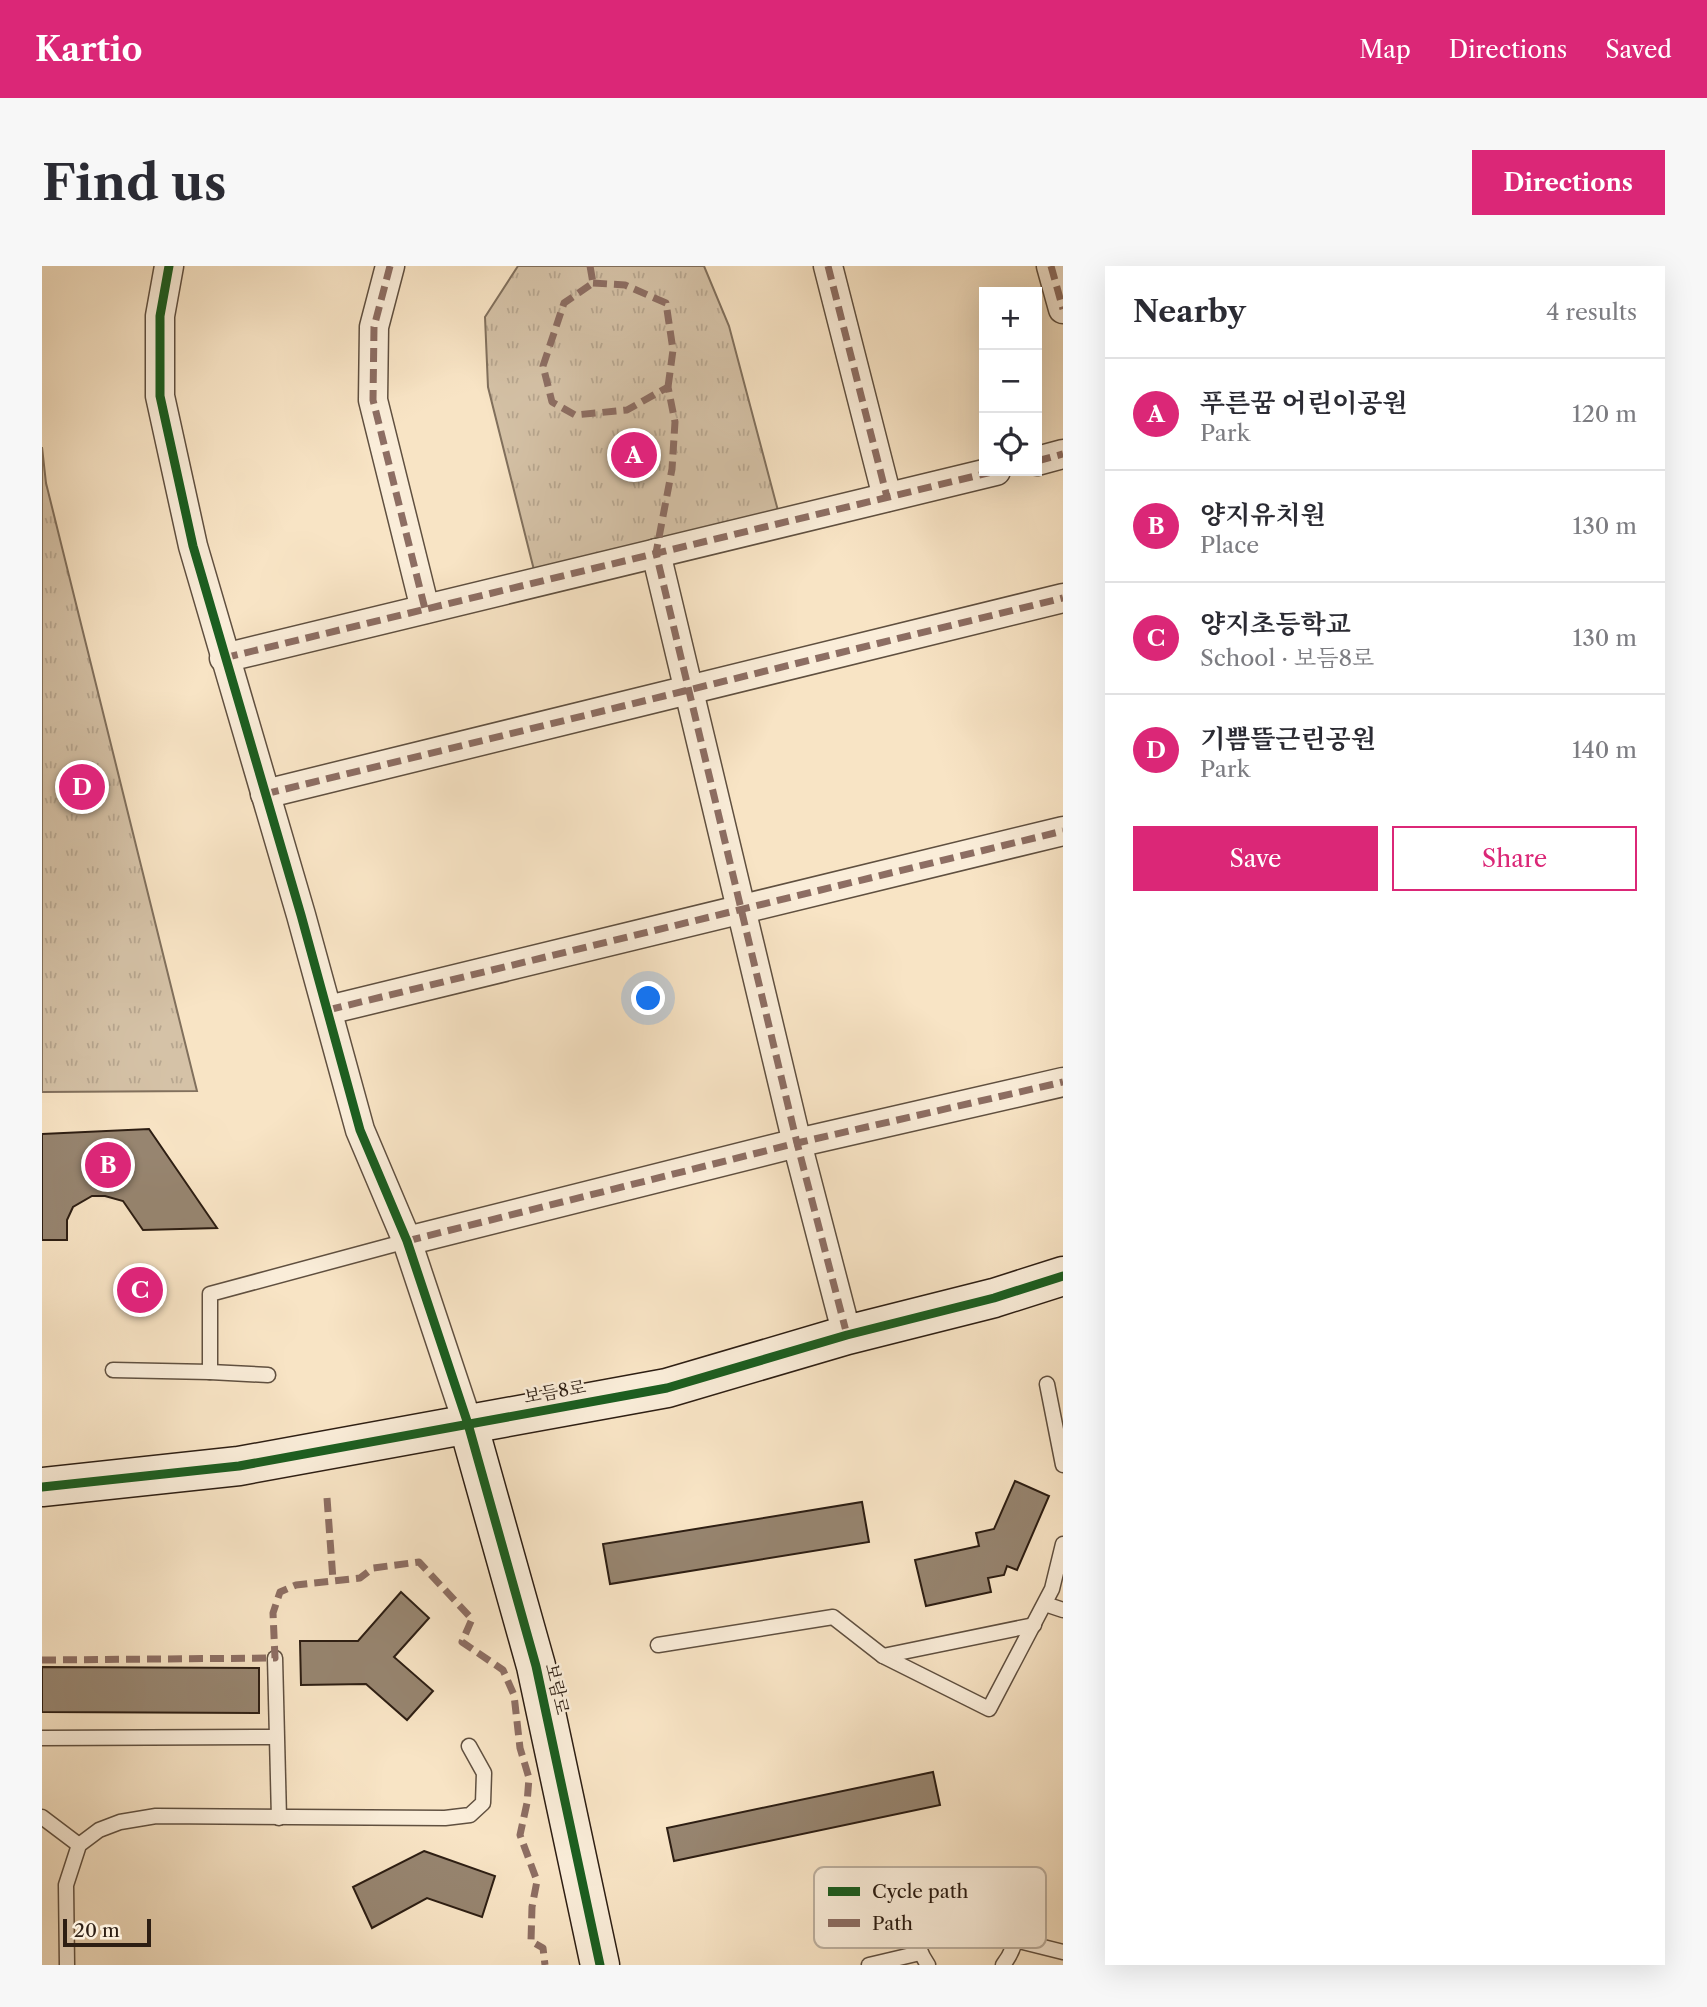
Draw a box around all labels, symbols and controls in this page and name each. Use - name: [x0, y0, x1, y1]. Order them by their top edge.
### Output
- text: Kartio: [35, 29, 143, 70]
- text: Map: [1359, 35, 1411, 64]
- text: Directions: [1449, 35, 1567, 64]
- text: Saved: [1605, 35, 1672, 64]
- button: Directions: [1472, 150, 1665, 215]
- text: Find us: [42, 152, 226, 213]
- map controls: [979, 287, 1042, 476]
- button: +: [979, 287, 1042, 350]
- text: Nearby: [1133, 293, 1246, 330]
- text: 4 results: [1546, 298, 1637, 326]
- button: −: [979, 350, 1042, 413]
- text: 푸른꿈 어린이공원: [1200, 387, 1407, 419]
- text: A: [1147, 400, 1165, 428]
- text: 120 m: [1572, 400, 1637, 428]
- button: locate: [979, 413, 1042, 476]
- text: Park: [1200, 419, 1250, 447]
- pin: A: [611, 429, 657, 481]
- text: 양지유치원: [1200, 499, 1326, 531]
- text: B: [1147, 512, 1165, 540]
- text: 130 m: [1573, 512, 1637, 540]
- text: Place: [1200, 531, 1259, 559]
- text: 양지초등학교: [1200, 608, 1351, 640]
- text: C: [1147, 624, 1165, 652]
- text: 130 m: [1573, 624, 1637, 652]
- text: School · 보듬8로: [1200, 644, 1374, 672]
- text: 기쁨뜰근린공원: [1200, 723, 1376, 755]
- text: D: [1146, 736, 1166, 764]
- text: 140 m: [1572, 736, 1637, 764]
- text: Park: [1200, 755, 1250, 783]
- pin: D: [59, 761, 105, 813]
- button: Save: [1133, 826, 1378, 891]
- button: Share: [1392, 826, 1637, 891]
- your location: [631, 981, 665, 1015]
- pin: B: [85, 1139, 131, 1191]
- pin: C: [117, 1264, 163, 1316]
- street label: 보듬8로: [522, 1376, 588, 1408]
- street label: 보람로: [540, 1661, 574, 1717]
- legend: [814, 1867, 1046, 1948]
- text: Cycle path: [872, 1880, 968, 1903]
- text: Path: [872, 1912, 913, 1935]
- scale bar: [63, 1916, 150, 1948]
- text: 20 m: [74, 1919, 120, 1942]

